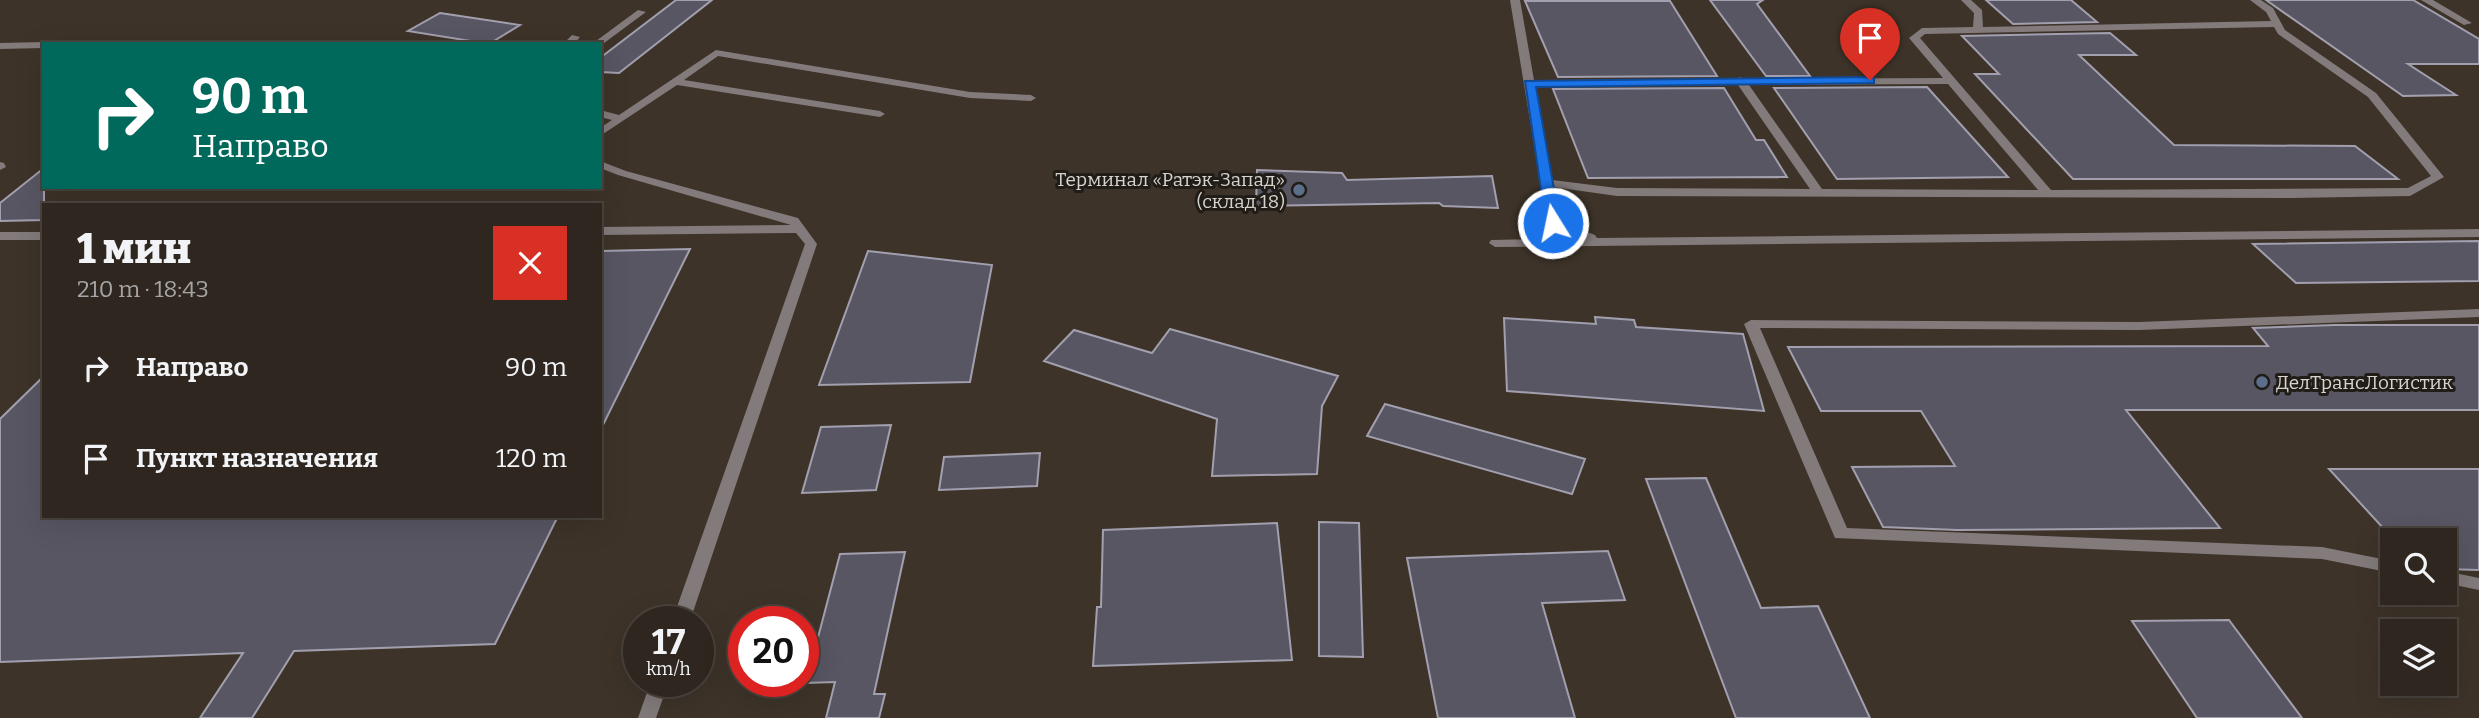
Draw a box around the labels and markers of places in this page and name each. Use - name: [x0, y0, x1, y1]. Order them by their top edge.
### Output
- pin: [1840, 8, 1900, 80]
- place label: Терминал «Ратэк-Запад» (склад 18): [1055, 168, 1285, 213]
- marker: Терминал «Ратэк-Запад» (склад 18): [1291, 182, 1307, 198]
- place label: ДелТрансЛогистик: [2276, 371, 2454, 394]
- marker: ДелТрансЛогистик: [2254, 374, 2270, 390]

